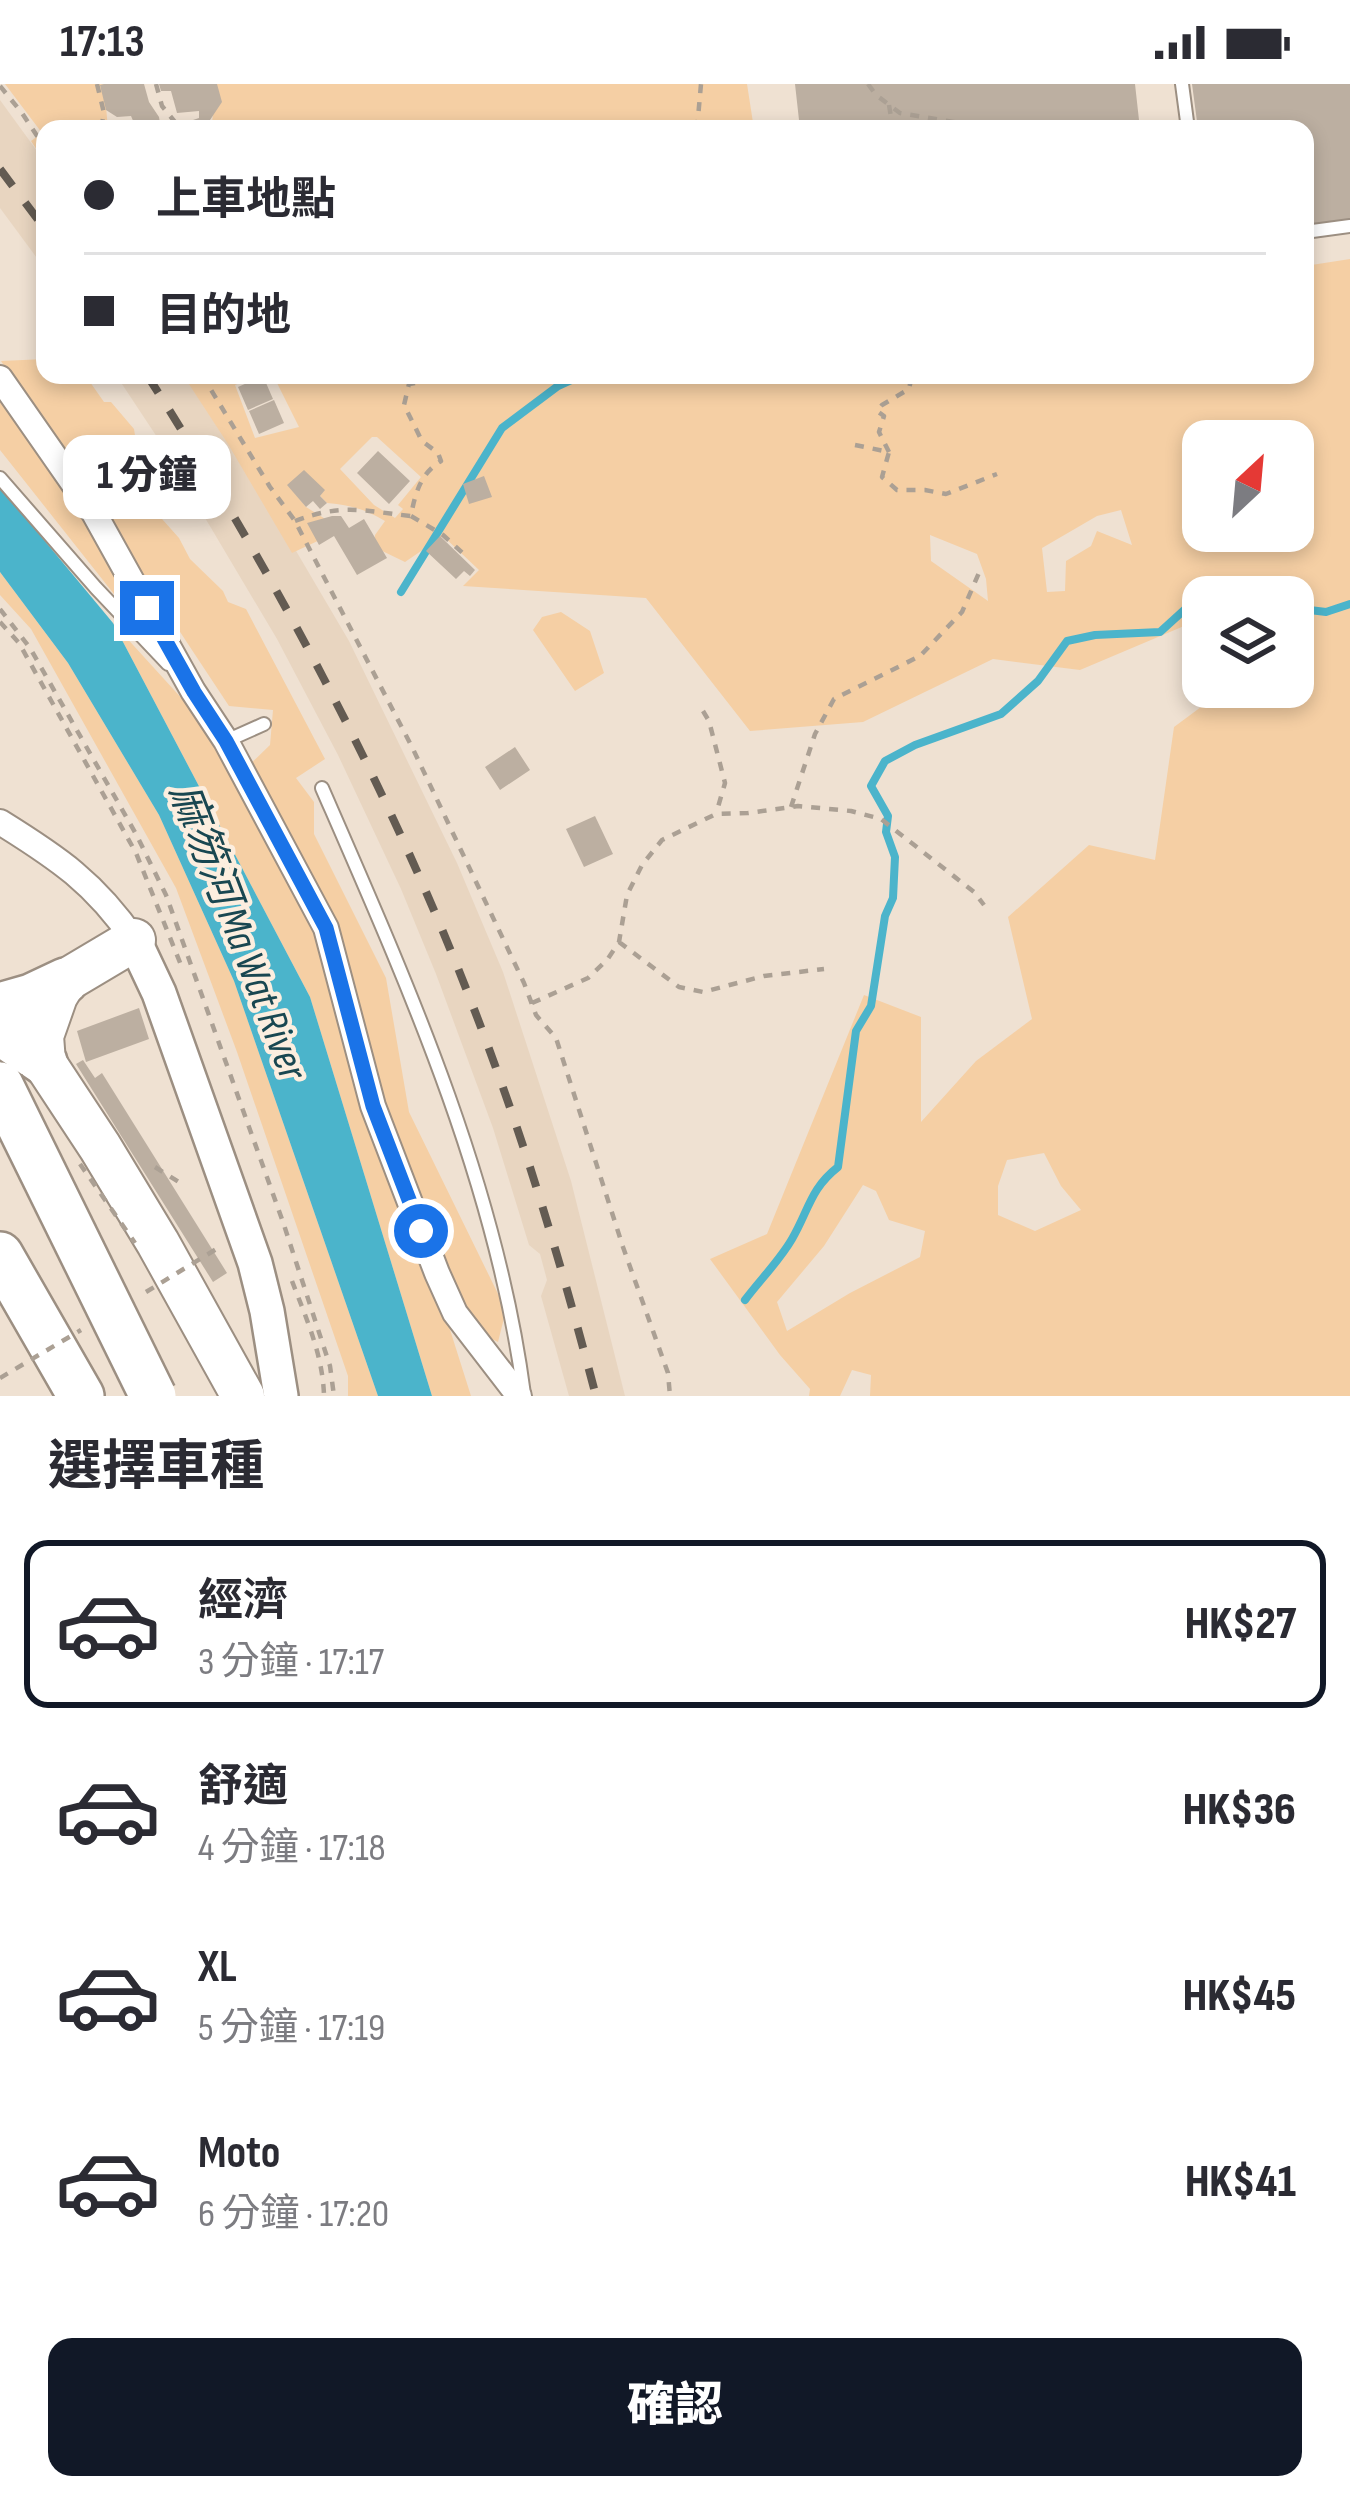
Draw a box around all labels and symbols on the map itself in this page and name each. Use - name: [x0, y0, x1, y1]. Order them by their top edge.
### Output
- north arrow: [1182, 420, 1314, 552]
- callout: 1 分鐘: [63, 434, 231, 518]
- route end: [120, 581, 174, 635]
- water label: 麻笏河 Ma Wat River: [158, 777, 318, 1089]
- route start: [394, 1204, 448, 1258]

